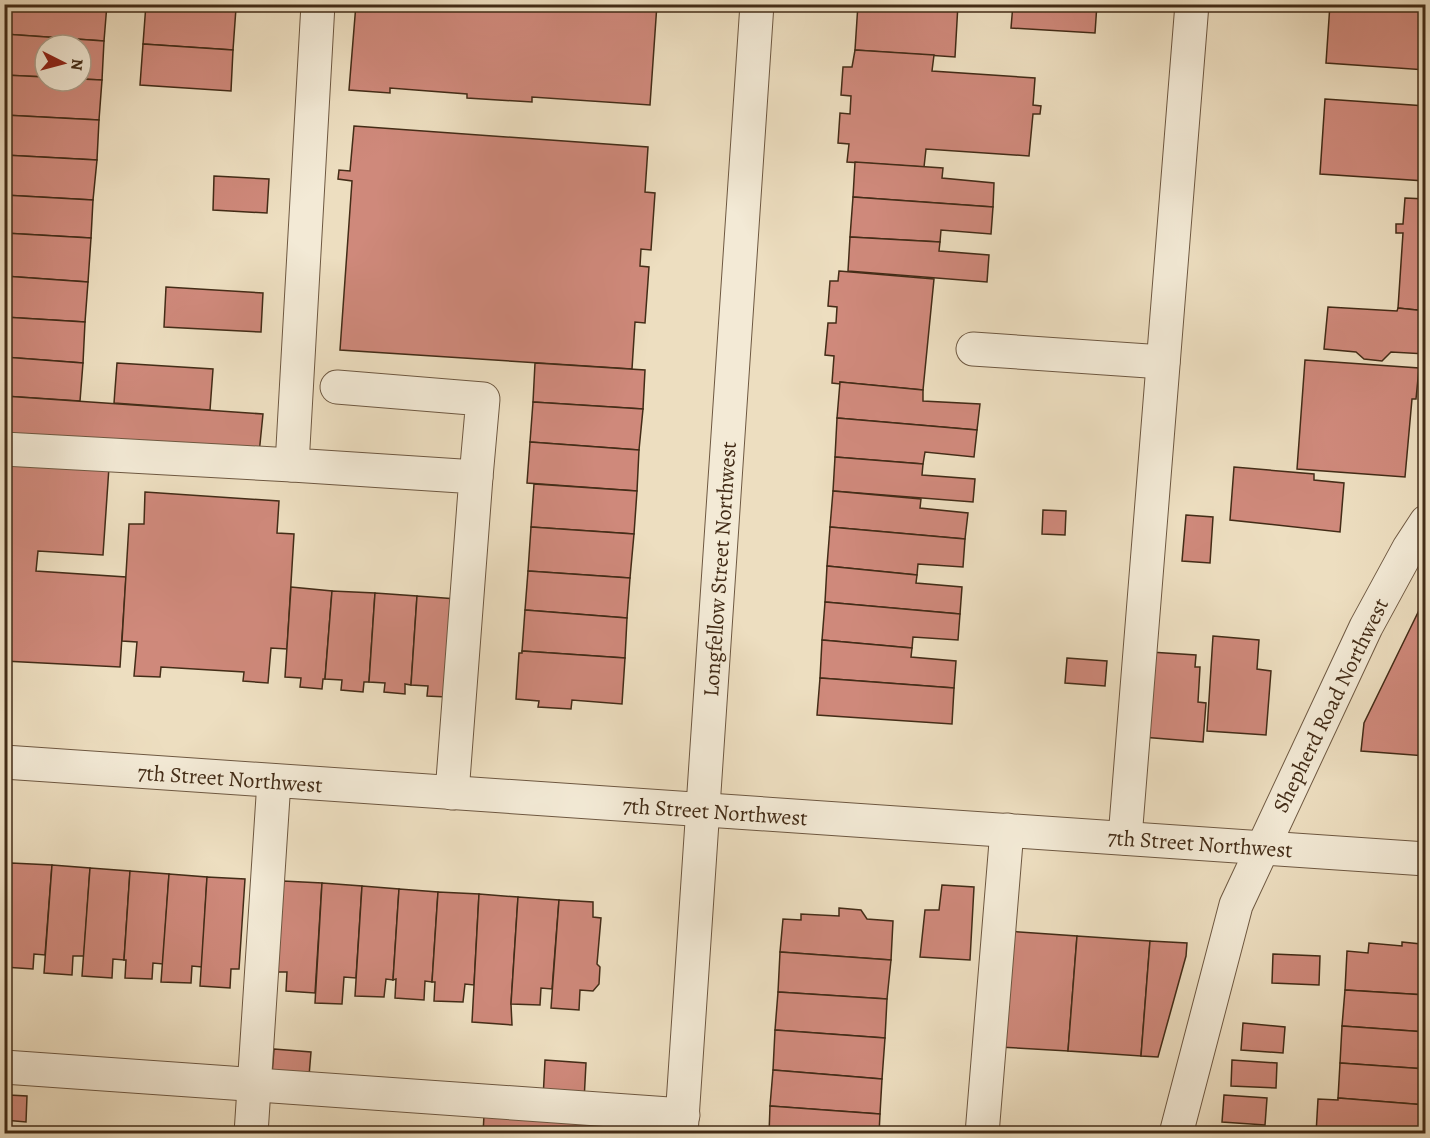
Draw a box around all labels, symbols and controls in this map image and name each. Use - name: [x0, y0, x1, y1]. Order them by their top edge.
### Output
- north arrow: [33, 33, 93, 93]
- text: N: [65, 58, 88, 72]
- street label: Longfellow Street Northwest: [696, 440, 744, 698]
- street label: Shepherd Road Northwest: [1266, 593, 1396, 818]
- street label: 7th Street Northwest: [136, 758, 324, 800]
- street label: 7th Street Northwest: [621, 791, 809, 833]
- street label: 7th Street Northwest: [1106, 823, 1294, 865]

